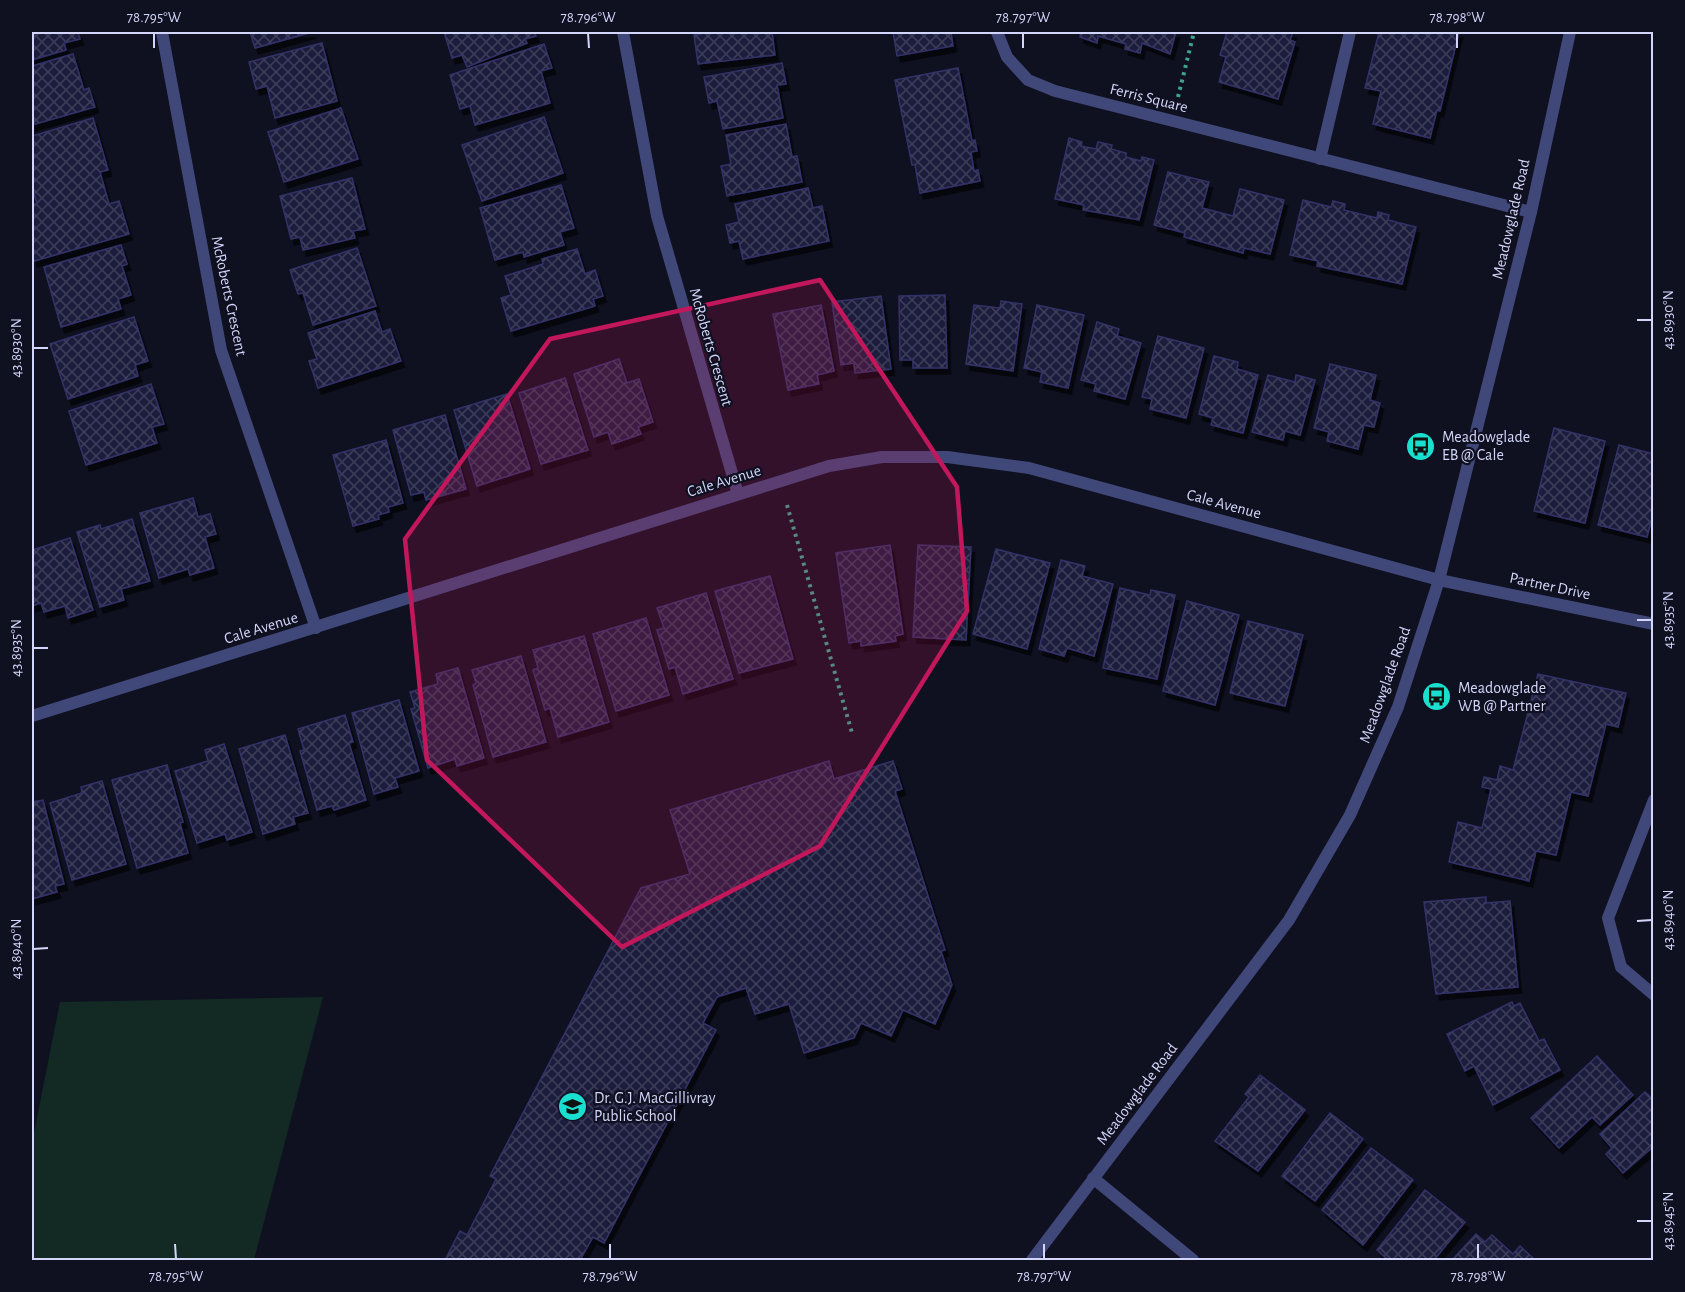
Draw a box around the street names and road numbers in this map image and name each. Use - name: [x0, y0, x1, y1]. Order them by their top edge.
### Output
- street label: Ferris Square: [1108, 81, 1190, 115]
- street label: Meadowglade Road: [1489, 157, 1533, 281]
- street label: McRoberts Crescent: [209, 235, 249, 357]
- street label: McRoberts Crescent: [687, 286, 735, 408]
- street label: Cale Avenue: [685, 462, 763, 500]
- street label: Cale Avenue: [1185, 486, 1263, 522]
- street label: Partner Drive: [1508, 570, 1592, 602]
- street label: Cale Avenue: [222, 609, 300, 647]
- street label: Meadowglade Road: [1357, 625, 1413, 745]
- street label: Meadowglade Road: [1094, 1040, 1180, 1148]

